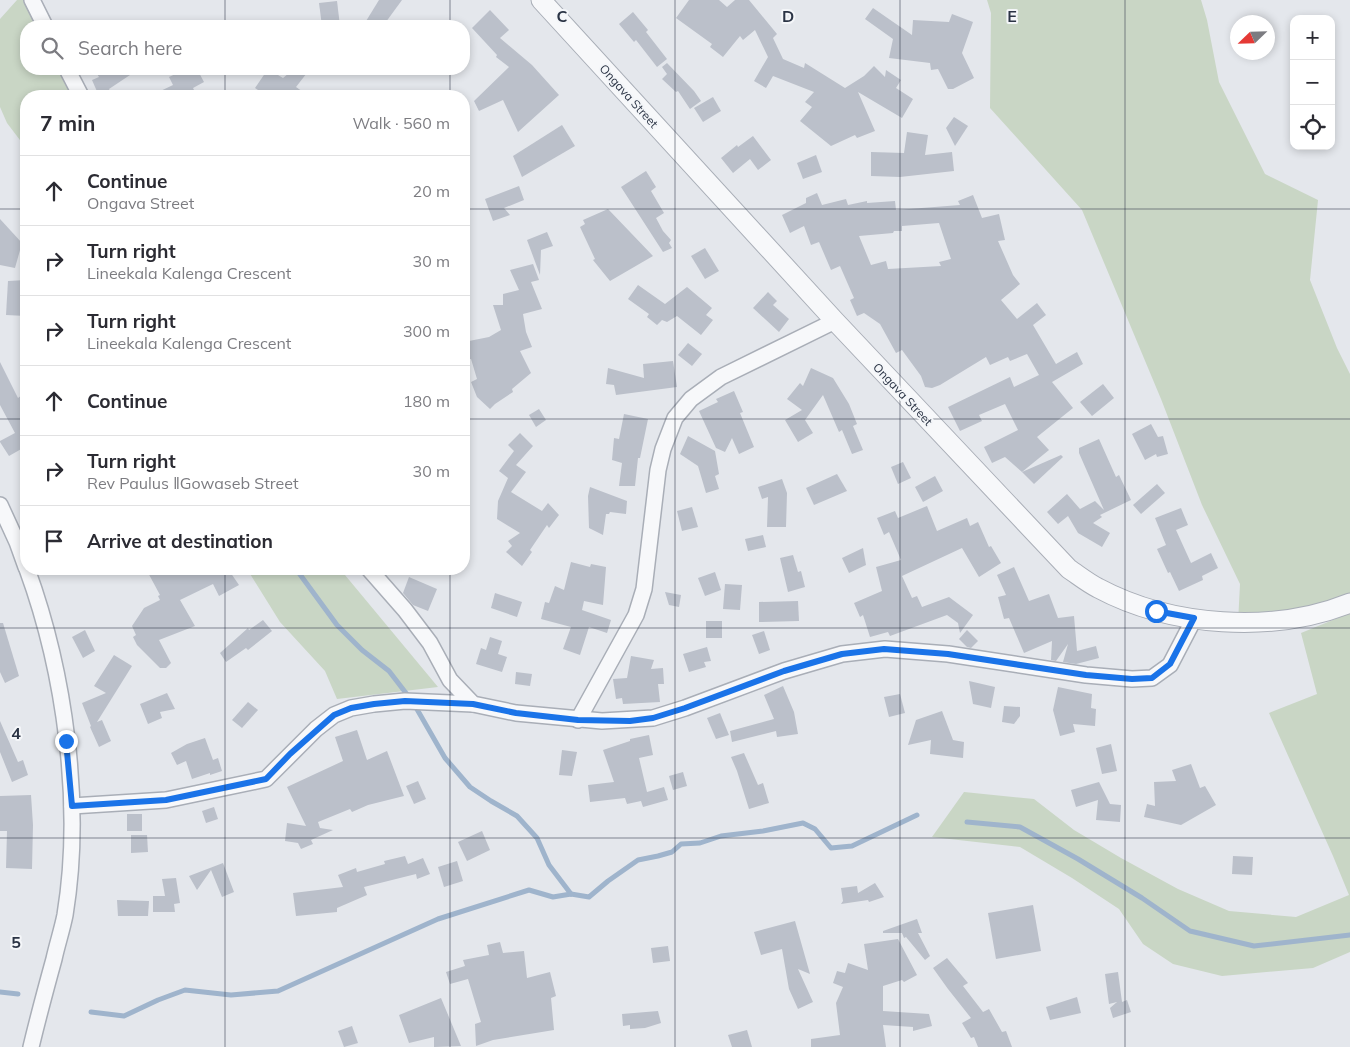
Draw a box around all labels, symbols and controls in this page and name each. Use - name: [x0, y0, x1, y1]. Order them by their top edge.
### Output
- text: C: [557, 6, 568, 26]
- text: D: [782, 6, 794, 26]
- text: E: [1007, 6, 1017, 26]
- north arrow: [1230, 15, 1275, 60]
- map controls: [1290, 15, 1335, 150]
- button: +: [1290, 15, 1335, 60]
- search box: [20, 20, 470, 75]
- icon: search: [38, 34, 66, 62]
- text: Search here: [78, 36, 182, 60]
- button: −: [1290, 60, 1335, 105]
- street label: Ongava Street: [597, 61, 661, 131]
- button: locate: [1290, 105, 1335, 150]
- text: 7 min: [40, 110, 95, 136]
- text: Walk · 560 m: [352, 113, 450, 133]
- text: Continue: [87, 169, 167, 193]
- icon: ahead: [40, 177, 68, 205]
- text: 20 m: [413, 181, 450, 201]
- text: Ongava Street: [87, 193, 194, 213]
- text: Turn right: [87, 239, 176, 263]
- icon: right: [40, 247, 68, 275]
- text: 30 m: [413, 251, 450, 271]
- text: Lineekala Kalenga Crescent: [87, 263, 291, 283]
- text: Turn right: [87, 309, 176, 333]
- icon: right: [40, 317, 68, 345]
- text: 300 m: [403, 321, 450, 341]
- text: Lineekala Kalenga Crescent: [87, 333, 291, 353]
- street label: Ongava Street: [870, 359, 936, 429]
- icon: ahead: [40, 387, 68, 415]
- text: Continue: [87, 389, 167, 413]
- text: 180 m: [403, 391, 450, 411]
- text: Turn right: [87, 449, 176, 473]
- icon: right: [40, 457, 68, 485]
- text: 30 m: [413, 461, 450, 481]
- text: Rev Paulus ǁGowaseb Street: [87, 473, 299, 493]
- icon: arrive: [40, 527, 68, 555]
- text: Arrive at destination: [87, 529, 273, 553]
- route start: [1145, 600, 1168, 623]
- text: 4: [11, 723, 21, 743]
- route end: [55, 730, 78, 753]
- text: 5: [11, 932, 21, 952]

